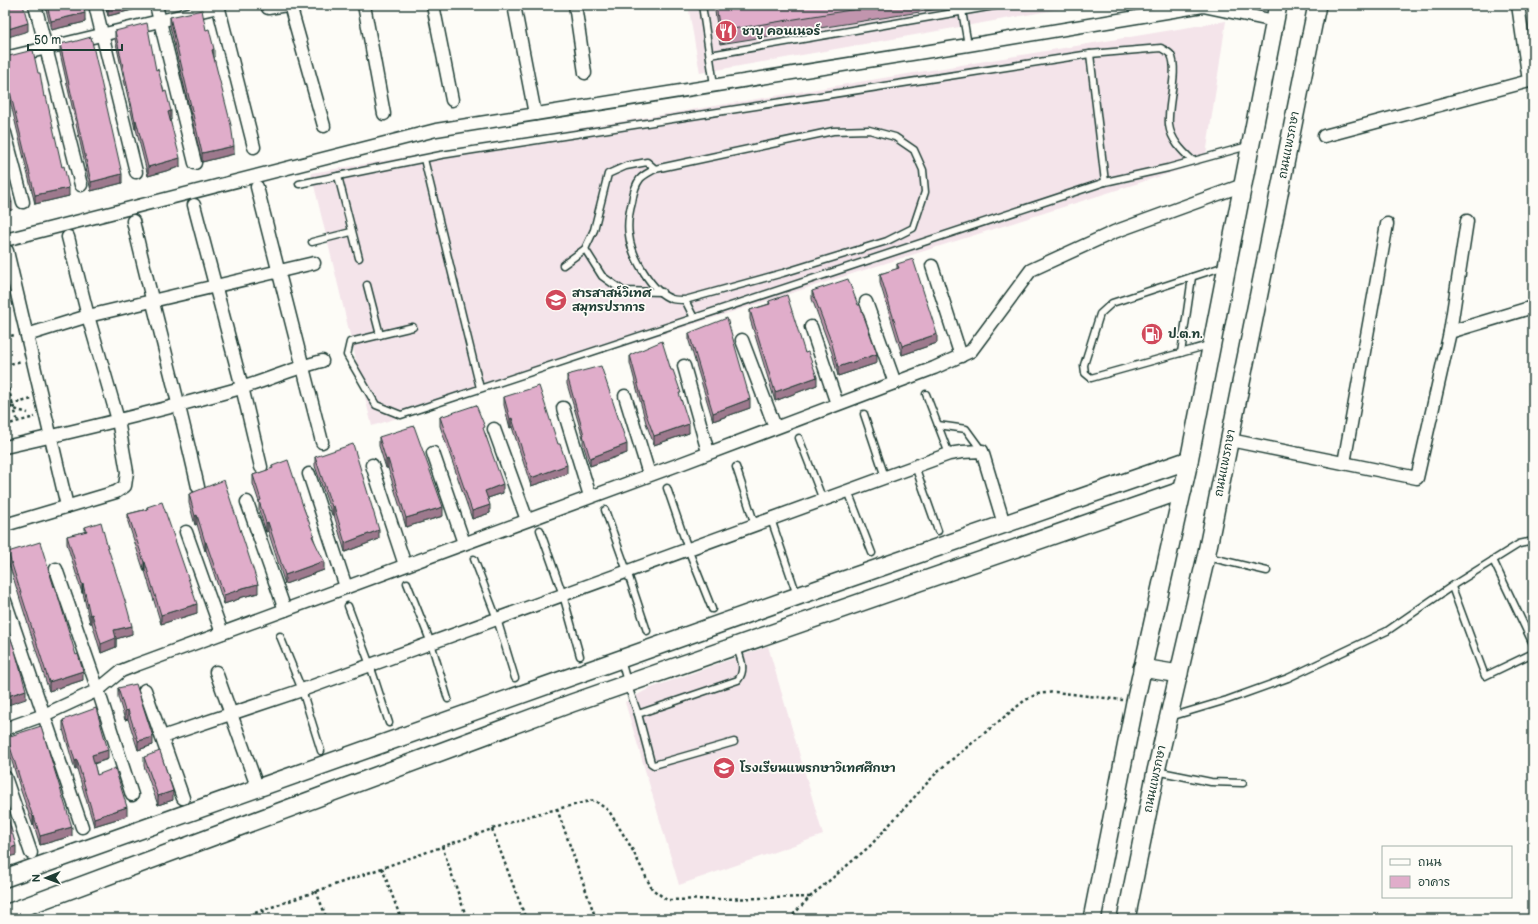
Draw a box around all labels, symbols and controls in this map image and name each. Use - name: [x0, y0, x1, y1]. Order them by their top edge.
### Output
- restaurant icon: ชาบู คอนเนอร์: [713, 18, 739, 44]
- place label: ชาบู คอนเนอร์: [742, 23, 820, 40]
- scale bar: [28, 26, 122, 52]
- text: 50 m: [34, 33, 61, 48]
- street label: ถนนแพรกษา: [1275, 110, 1303, 180]
- place label: สารสาสน์วิเทศ สมุทรปราการ: [572, 285, 652, 316]
- school or university icon: สารสาสน์วิเทศ สมุทรปราการ: [543, 287, 569, 313]
- fuel station icon: ป.ต.ท.: [1139, 321, 1165, 347]
- place label: ป.ต.ท.: [1168, 327, 1203, 342]
- street label: ถนนแพรกษา: [1211, 428, 1239, 498]
- street label: ถนนแพรกษา: [1141, 744, 1169, 814]
- school or university icon: โรงเรียนแพรกษาวิเทศศึกษา: [711, 755, 737, 781]
- place label: โรงเรียนแพรกษาวิเทศศึกษา: [739, 760, 895, 776]
- legend: [1382, 846, 1512, 898]
- text: ถนน: [1418, 855, 1442, 870]
- north arrow: [26, 858, 66, 898]
- text: N: [30, 874, 43, 882]
- text: อาคาร: [1418, 875, 1450, 890]

